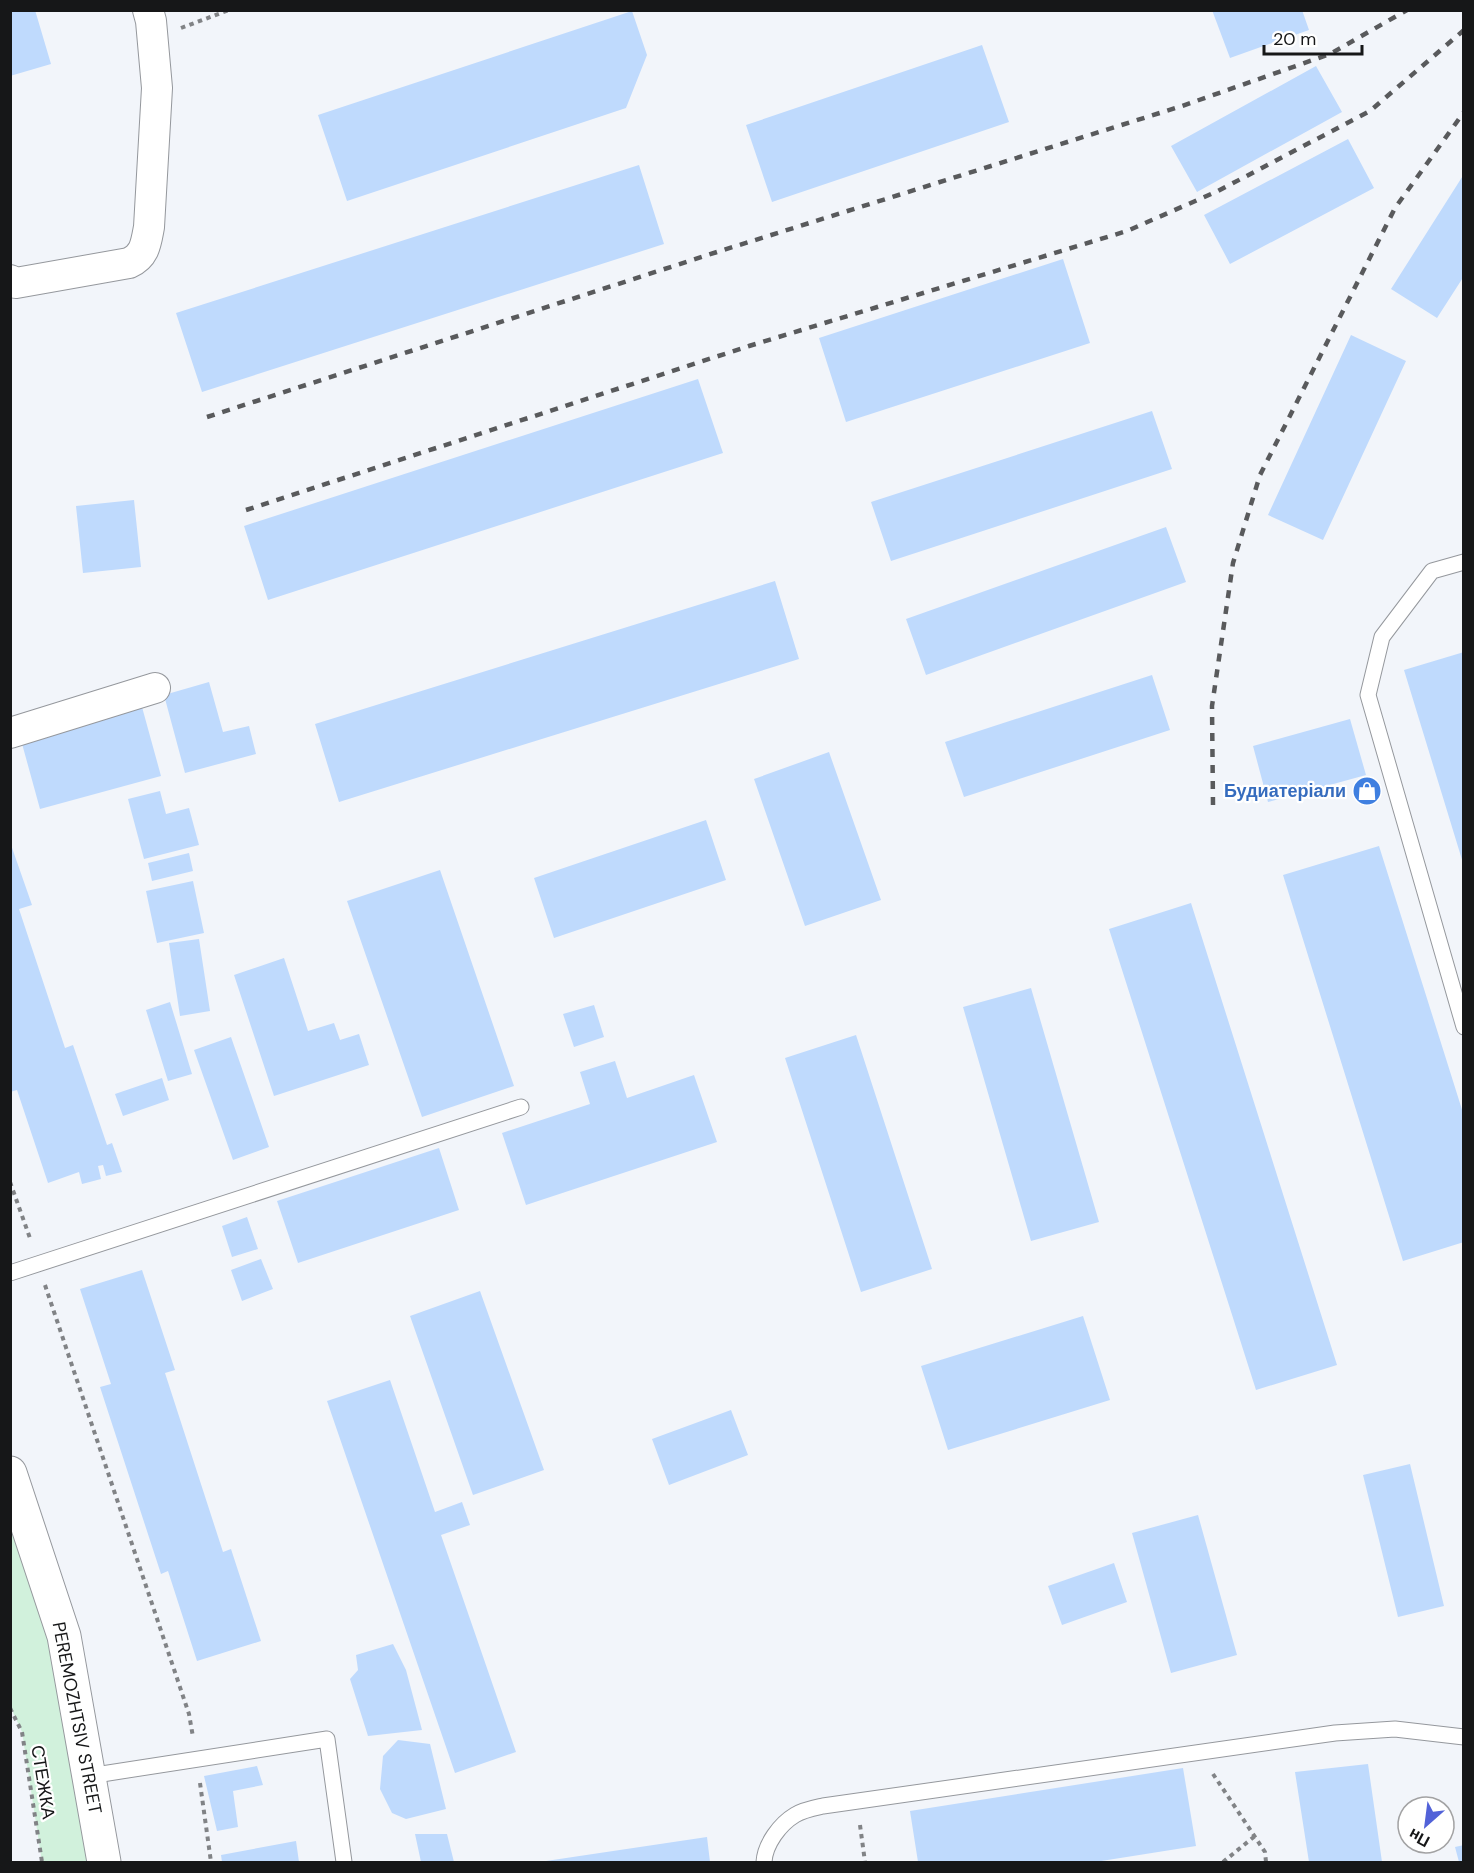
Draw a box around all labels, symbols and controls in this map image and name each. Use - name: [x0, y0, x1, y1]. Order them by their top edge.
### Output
- scale bar: [1264, 18, 1362, 56]
- text: 20 m: [1273, 27, 1316, 51]
- shop icon: Будиатеріали: [1351, 775, 1383, 807]
- place label: Будиатеріали: [1224, 779, 1346, 803]
- street label: PEREMOZHTSIV STREET: [47, 1620, 107, 1816]
- street label: СТЕЖКА: [25, 1743, 61, 1821]
- north arrow: [1396, 1795, 1456, 1855]
- text: Пн: [1405, 1824, 1433, 1852]

